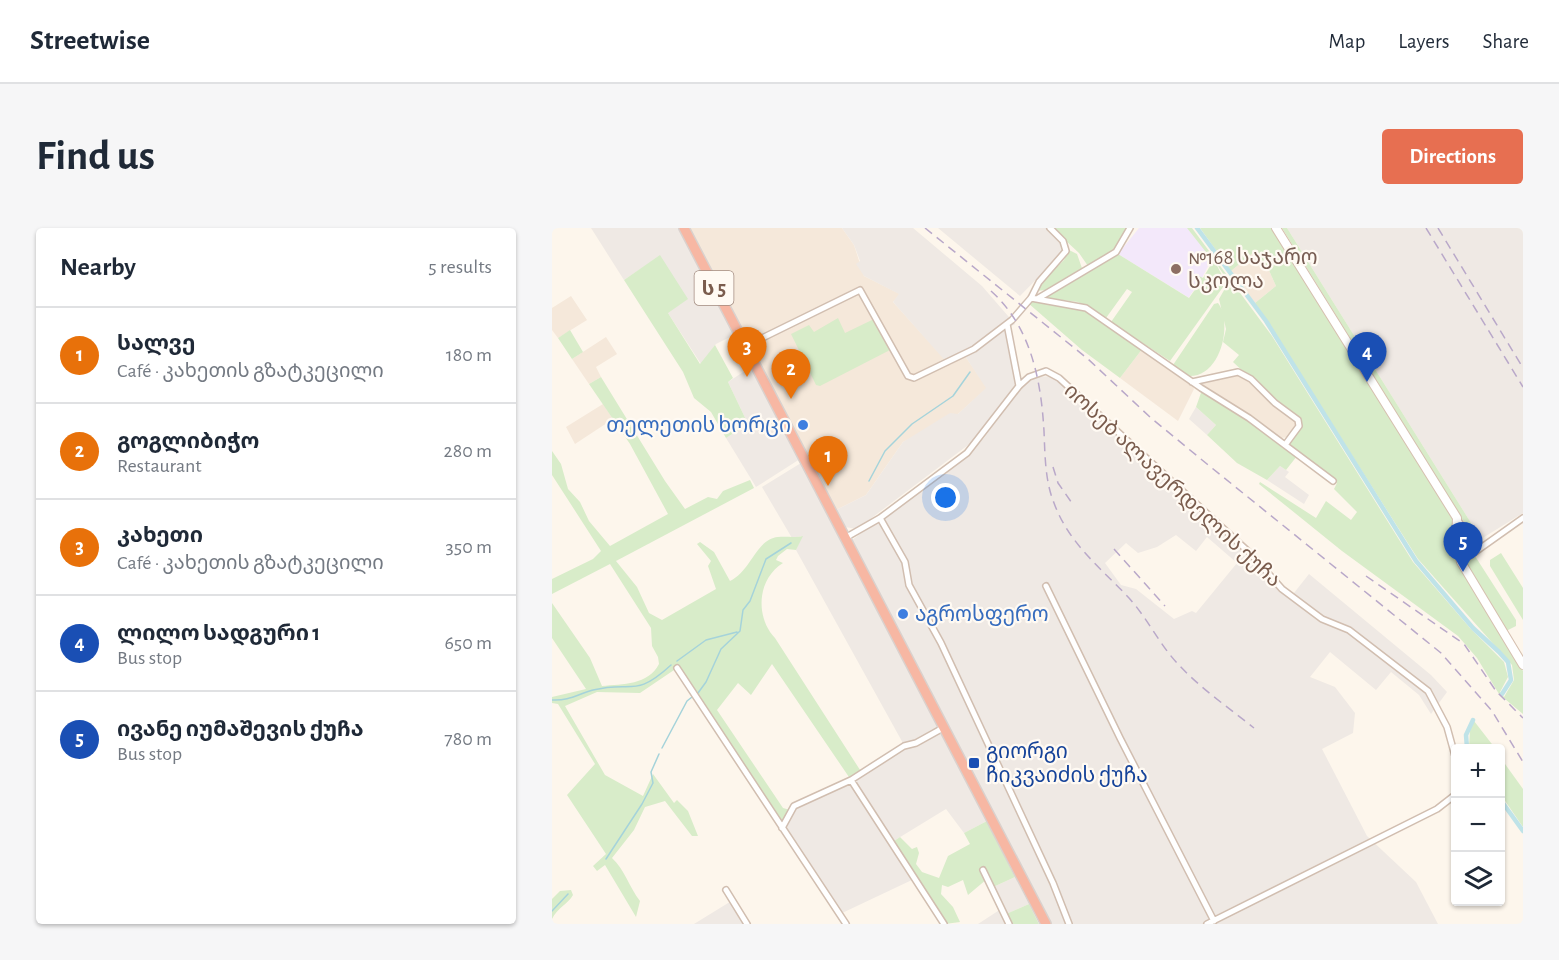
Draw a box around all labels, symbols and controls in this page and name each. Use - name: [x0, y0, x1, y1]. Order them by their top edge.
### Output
- text: Streetwise: [30, 27, 150, 55]
- text: Map: [1329, 31, 1365, 52]
- text: Layers: [1398, 31, 1449, 52]
- text: Share: [1482, 31, 1529, 52]
- button: Directions: [1382, 129, 1523, 184]
- text: Find us: [36, 135, 155, 177]
- place label: №168 საჯარო სკოლა: [1188, 247, 1318, 294]
- text: Nearby: [60, 254, 136, 280]
- text: 5 results: [428, 257, 492, 277]
- marker: №168 საჯარო სკოლა: [1169, 262, 1183, 276]
- road number: ს 5: [694, 271, 734, 305]
- pin: 3: [728, 328, 766, 377]
- text: სალვე: [117, 332, 195, 354]
- pin: 4: [1348, 332, 1386, 382]
- text: 1: [76, 345, 83, 365]
- text: 180 m: [446, 345, 492, 365]
- pin: 2: [772, 350, 810, 399]
- text: Café · კახეთის გზატკეცილი: [117, 361, 384, 381]
- street label: იოსებ ალავერდელის ქუჩა: [1059, 380, 1285, 593]
- place label: თელეთის ხორცი: [606, 415, 791, 438]
- marker: თელეთის ხორცი: [796, 418, 810, 432]
- text: გოგლიბიჭო: [117, 430, 259, 452]
- pin: 1: [808, 436, 848, 486]
- text: 2: [75, 441, 84, 461]
- text: 280 m: [444, 441, 492, 461]
- text: Restaurant: [117, 456, 202, 476]
- your location: [931, 483, 960, 512]
- pin: 5: [1444, 522, 1482, 572]
- text: კახეთი: [117, 524, 203, 546]
- text: 3: [75, 537, 84, 557]
- text: 350 m: [446, 537, 492, 557]
- text: Café · კახეთის გზატკეცილი: [117, 553, 384, 573]
- place label: აგროსფერო: [915, 604, 1049, 626]
- marker: აგროსფერო: [896, 607, 910, 621]
- text: ლილო სადგური 1: [117, 622, 320, 644]
- text: 4: [74, 633, 85, 653]
- text: 650 m: [444, 633, 492, 653]
- text: Bus stop: [117, 648, 182, 668]
- text: ივანე იუმაშევის ქუჩა: [117, 718, 364, 740]
- text: 5: [75, 729, 84, 749]
- text: 780 m: [444, 729, 492, 749]
- place label: გიორგი ჩიკვაიძის ქუჩა: [986, 741, 1148, 787]
- text: Bus stop: [117, 744, 182, 764]
- map controls: [1451, 744, 1505, 906]
- button: +: [1451, 744, 1505, 798]
- marker: გიორგი ჩიკვაიძის ქუჩა: [967, 756, 981, 770]
- button: −: [1451, 798, 1505, 852]
- button: layers: [1451, 852, 1505, 906]

